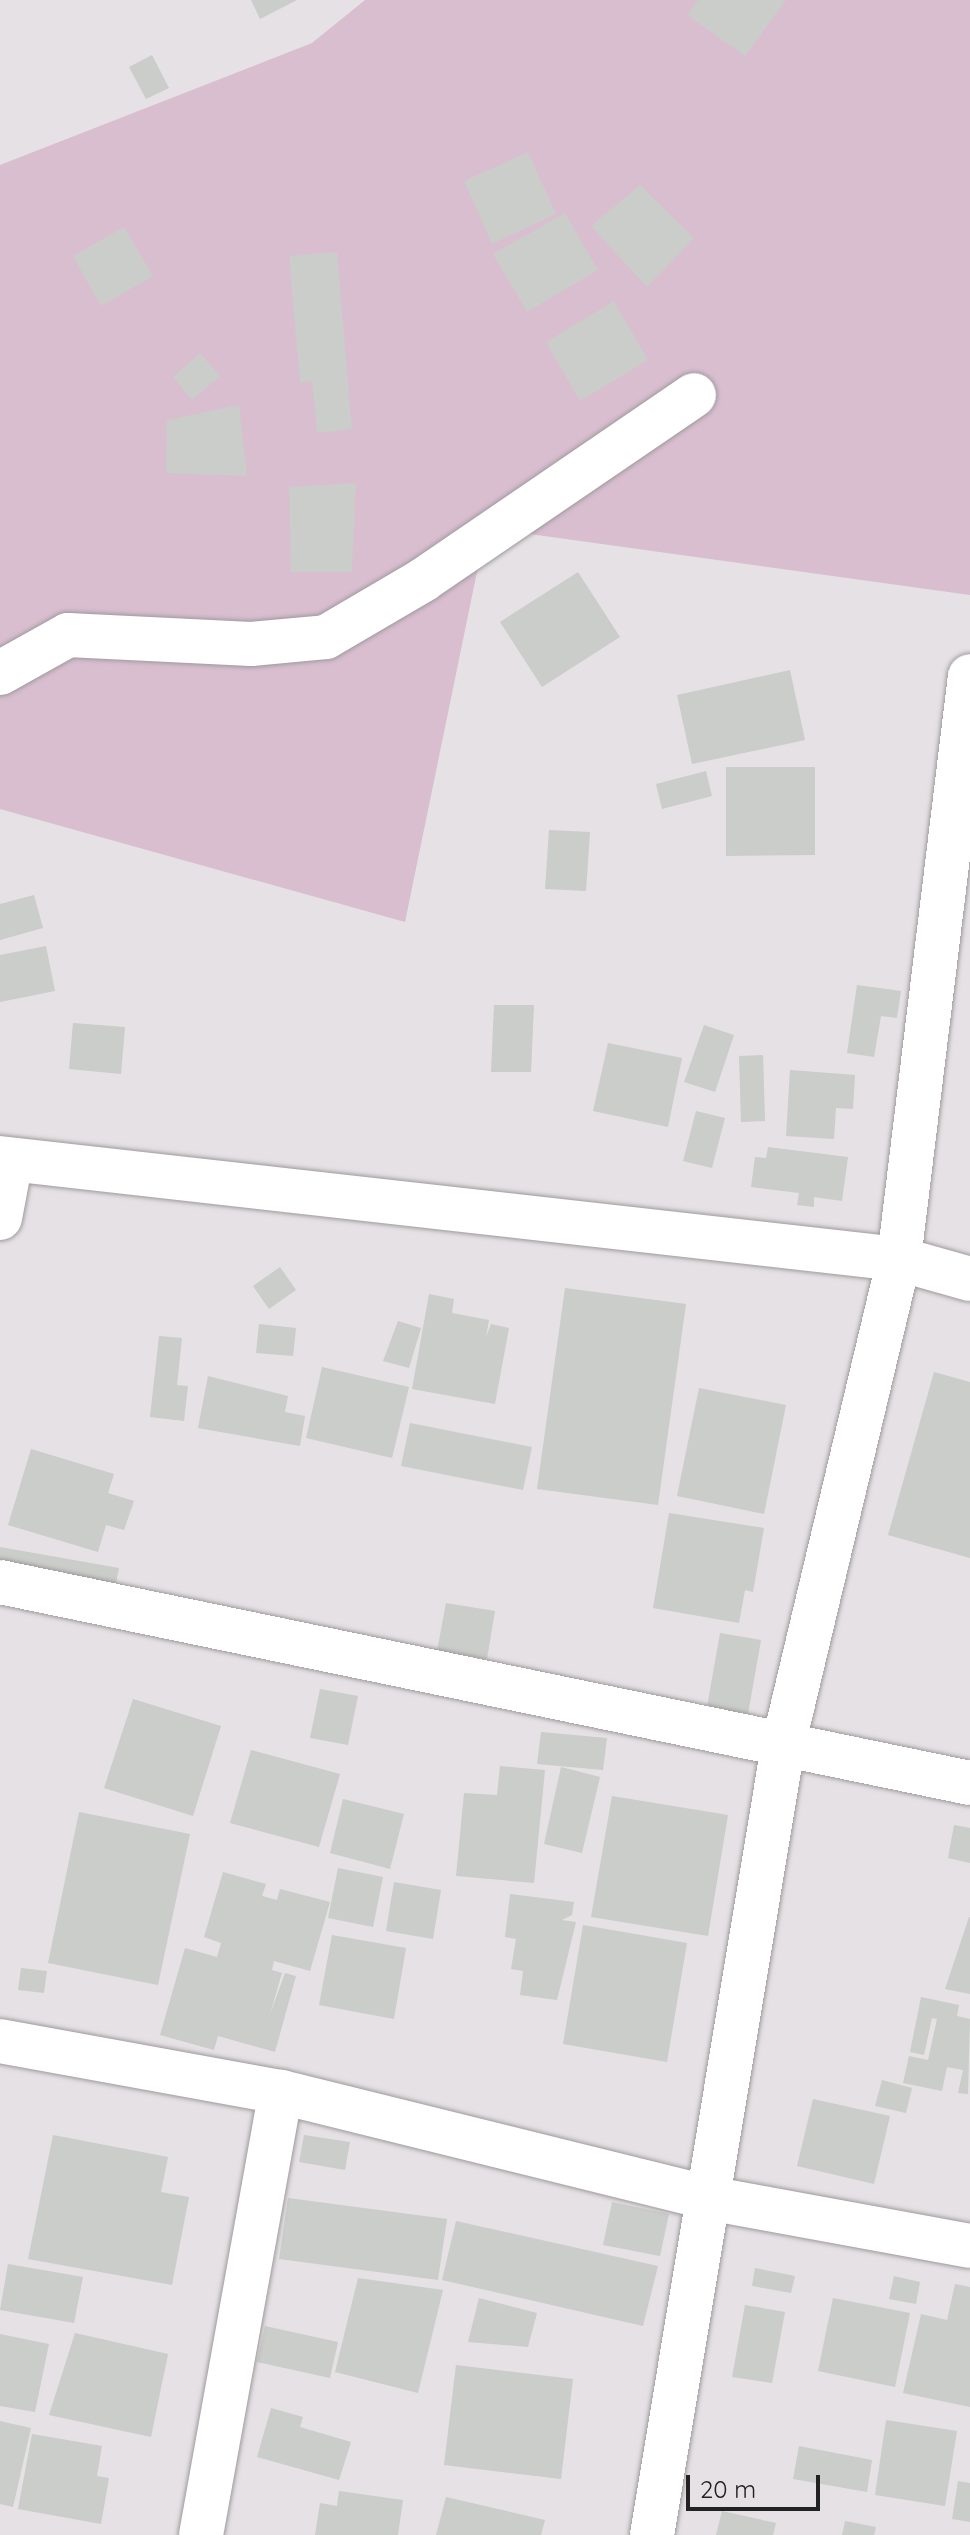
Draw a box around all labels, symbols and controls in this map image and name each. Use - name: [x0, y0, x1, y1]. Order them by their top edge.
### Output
- scale bar: [690, 2459, 824, 2509]
- text: 20 m: [700, 2474, 756, 2504]

